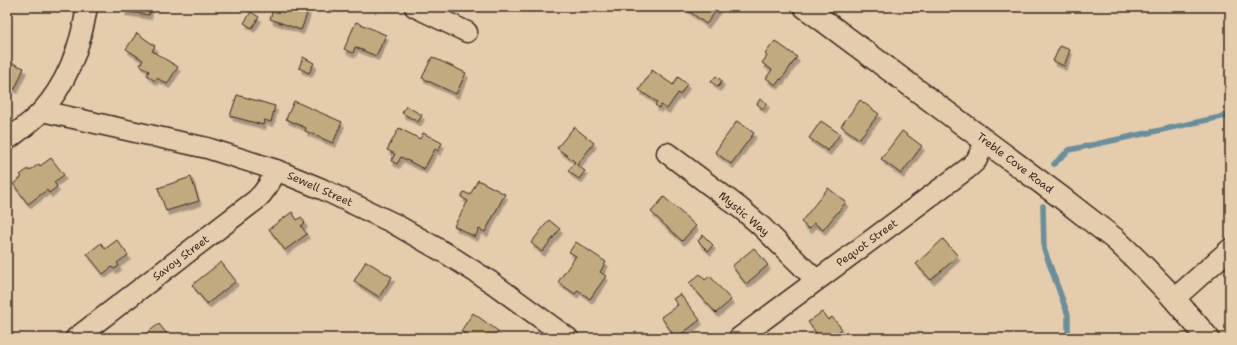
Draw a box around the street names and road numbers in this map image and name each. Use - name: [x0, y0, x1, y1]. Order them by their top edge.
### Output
- street label: Treble Cove Road: [974, 129, 1056, 197]
- street label: Sewell Street: [285, 168, 355, 210]
- street label: Mystic Way: [715, 188, 773, 240]
- street label: Pequot Street: [833, 216, 901, 270]
- street label: Savoy Street: [150, 232, 213, 284]

